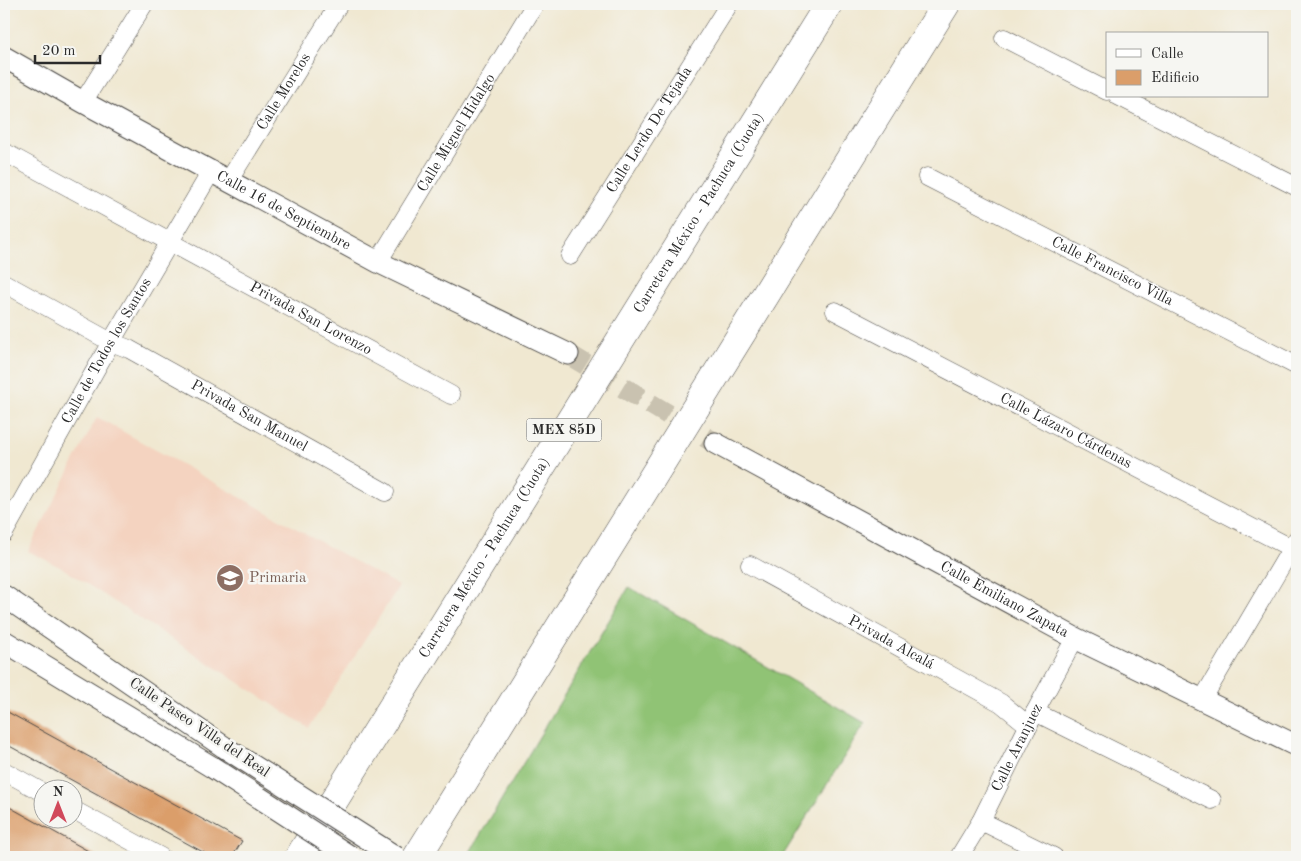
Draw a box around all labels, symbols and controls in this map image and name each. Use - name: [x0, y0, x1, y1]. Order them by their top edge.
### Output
- scale bar: [35, 32, 100, 64]
- legend: [1106, 32, 1268, 98]
- text: 20 m: [42, 44, 76, 59]
- text: Calle: [1151, 47, 1184, 62]
- street label: Calle Morelos: [254, 51, 314, 133]
- street label: Calle Lerdo De Tejada: [604, 64, 695, 196]
- street label: Calle Miguel Hidalgo: [415, 71, 498, 195]
- text: Edificio: [1151, 71, 1199, 86]
- street label: Carretera México - Pachuca (Cuota): [631, 110, 767, 316]
- street label: Calle 16 de Septiembre: [214, 168, 353, 253]
- street label: Calle Francisco Villa: [1049, 234, 1176, 309]
- street label: Calle de Todos los Santos: [59, 276, 154, 426]
- street label: Privada San Lorenzo: [247, 279, 374, 358]
- street label: Privada San Manuel: [188, 378, 310, 455]
- street label: Calle Lázaro Cárdenas: [997, 390, 1134, 471]
- road number: MEX 85D: [526, 418, 602, 442]
- street label: Carretera México - Pachuca (Cuota): [417, 455, 553, 661]
- street label: Calle Emiliano Zapata: [938, 559, 1071, 641]
- school or university icon: Primaria: [215, 563, 245, 593]
- place label: Primaria: [249, 571, 307, 586]
- street label: Privada Alcalá: [846, 613, 937, 672]
- street label: Calle Paseo Villa del Real: [126, 676, 272, 780]
- street label: Calle Aranjuez: [989, 701, 1046, 794]
- north arrow: [32, 778, 82, 828]
- text: N: [53, 785, 64, 799]

